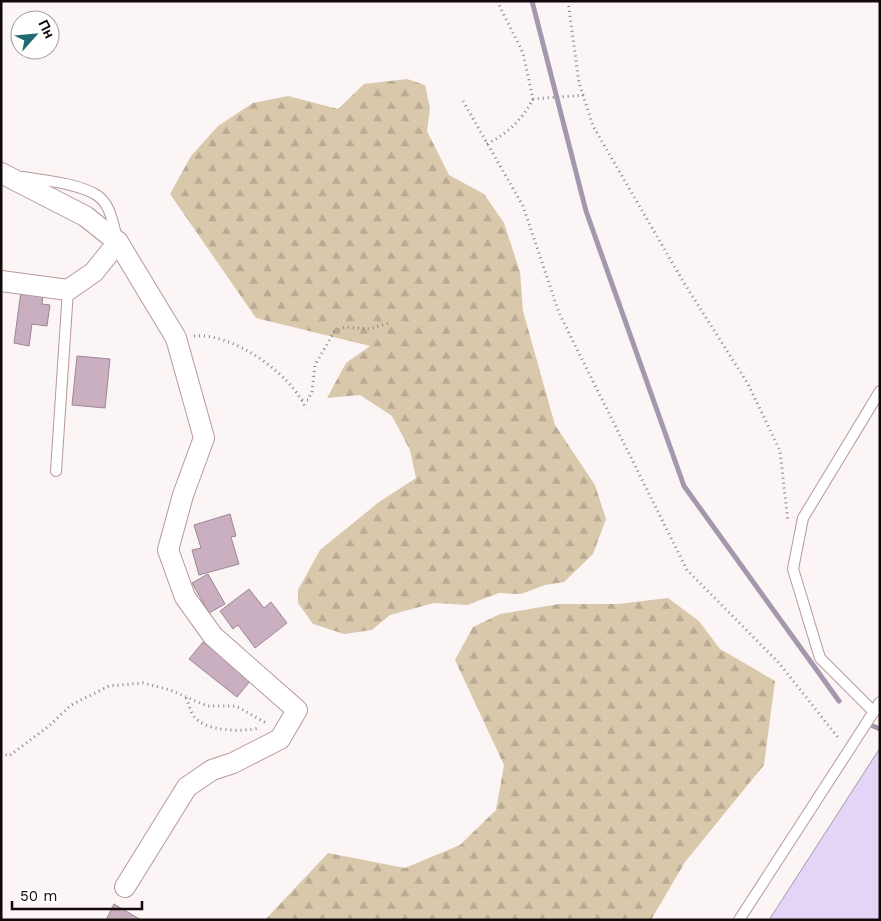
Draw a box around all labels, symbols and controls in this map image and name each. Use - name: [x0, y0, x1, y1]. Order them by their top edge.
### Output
- north arrow: [10, 10, 60, 60]
- text: Пн: [35, 17, 58, 41]
- scale bar: [12, 878, 142, 910]
- text: 50 m: [20, 887, 57, 905]

